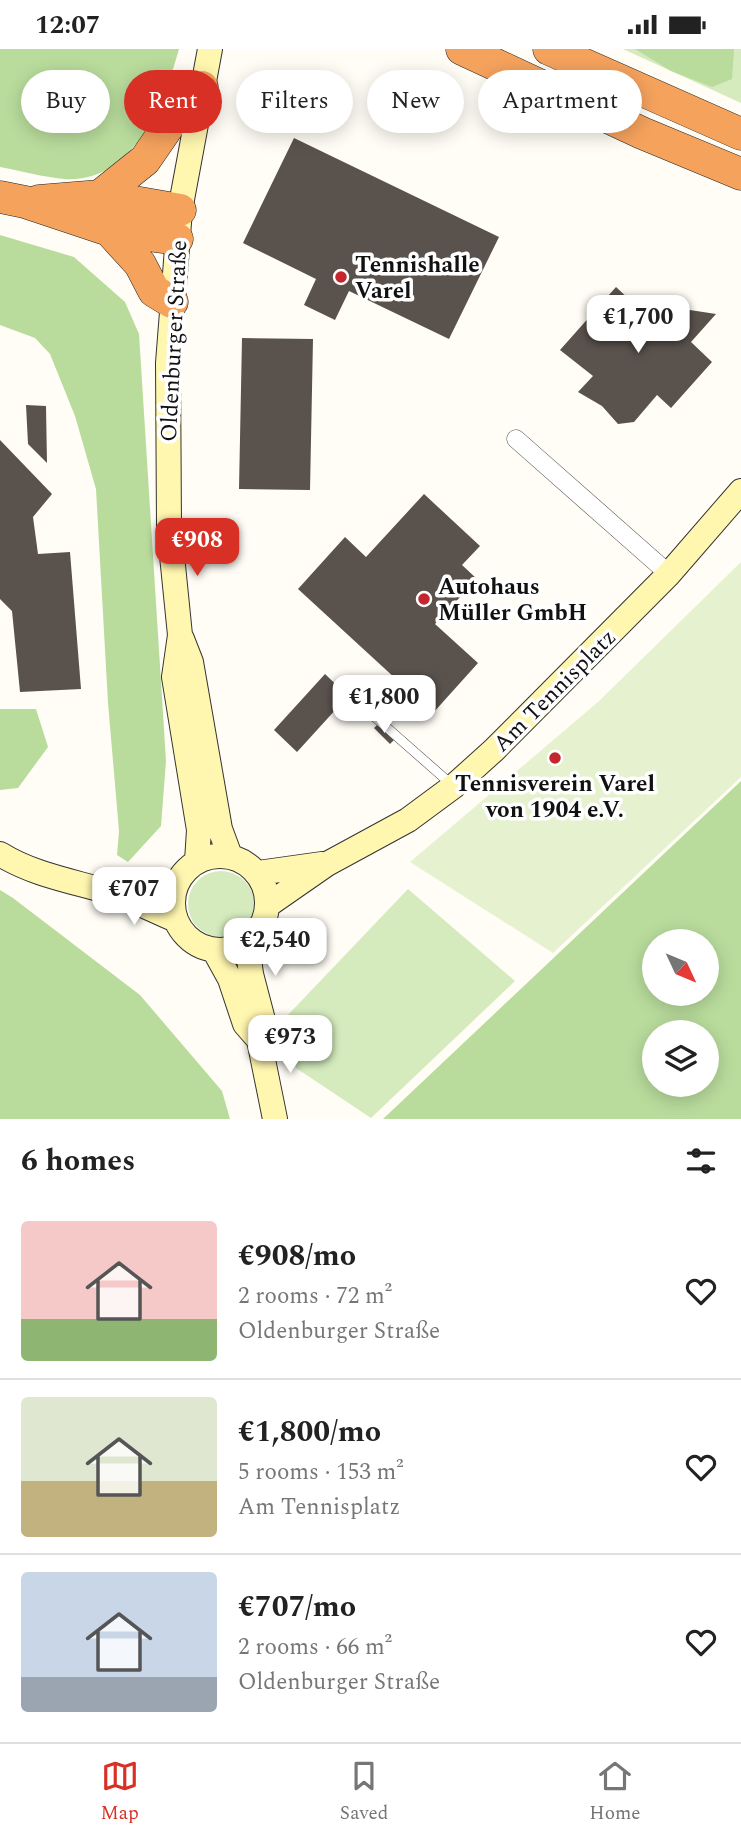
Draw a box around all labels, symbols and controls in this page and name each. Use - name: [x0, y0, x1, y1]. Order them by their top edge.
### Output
- text: 12:07: [35, 5, 100, 45]
- chip: Buy: [21, 70, 110, 133]
- chip: Rent: [124, 70, 222, 133]
- chip: Filters: [236, 70, 353, 133]
- chip: New: [367, 70, 464, 133]
- chip: Apartment: [478, 70, 642, 133]
- street label: Oldenburger Straße: [152, 239, 197, 443]
- place label: Tennishalle Varel: [355, 248, 480, 309]
- marker: Tennishalle Varel: [333, 269, 349, 285]
- pin: €1,700: [581, 295, 695, 355]
- text: €1,700: [603, 300, 673, 335]
- pin: €908: [156, 519, 238, 578]
- text: €908: [171, 523, 223, 558]
- place label: Autohaus Müller GmbH: [438, 570, 587, 631]
- marker: Autohaus Müller GmbH: [416, 591, 432, 607]
- street label: Am Tennisplatz: [485, 621, 625, 761]
- pin: €1,800: [327, 675, 441, 735]
- text: €1,800: [349, 680, 419, 715]
- marker: Tennisverein Varel von 1904 e.V.: [547, 750, 563, 766]
- place label: Tennisverein Varel von 1904 e.V.: [455, 767, 655, 828]
- pin: €707: [93, 867, 175, 927]
- text: €707: [108, 872, 160, 907]
- pin: €2,540: [218, 919, 332, 978]
- text: €2,540: [240, 923, 310, 958]
- north arrow: [642, 929, 719, 1006]
- map controls: [642, 929, 719, 1097]
- pin: €973: [249, 1016, 331, 1075]
- text: €973: [264, 1020, 316, 1055]
- button: layers: [642, 1020, 719, 1097]
- text: 6 homes: [21, 1138, 135, 1184]
- icon: filters: [682, 1142, 720, 1180]
- text: €908/mo: [238, 1233, 356, 1279]
- icon: home: [77, 1249, 161, 1333]
- icon: heart: [682, 1272, 720, 1310]
- text: 2 rooms · 72 m²: [238, 1279, 392, 1314]
- text: Oldenburger Straße: [238, 1314, 440, 1349]
- text: €1,800/mo: [238, 1409, 381, 1455]
- icon: home: [77, 1425, 161, 1509]
- icon: heart: [682, 1448, 720, 1486]
- text: 5 rooms · 153 m²: [238, 1455, 404, 1490]
- text: Am Tennisplatz: [238, 1490, 400, 1525]
- text: €707/mo: [238, 1584, 356, 1630]
- icon: home: [77, 1600, 161, 1684]
- icon: heart: [682, 1623, 720, 1661]
- text: 2 rooms · 66 m²: [238, 1630, 392, 1665]
- text: Oldenburger Straße: [238, 1665, 440, 1700]
- tab: Map: [100, 1757, 139, 1828]
- tab: Saved: [340, 1757, 388, 1828]
- tab: Home: [589, 1757, 641, 1828]

